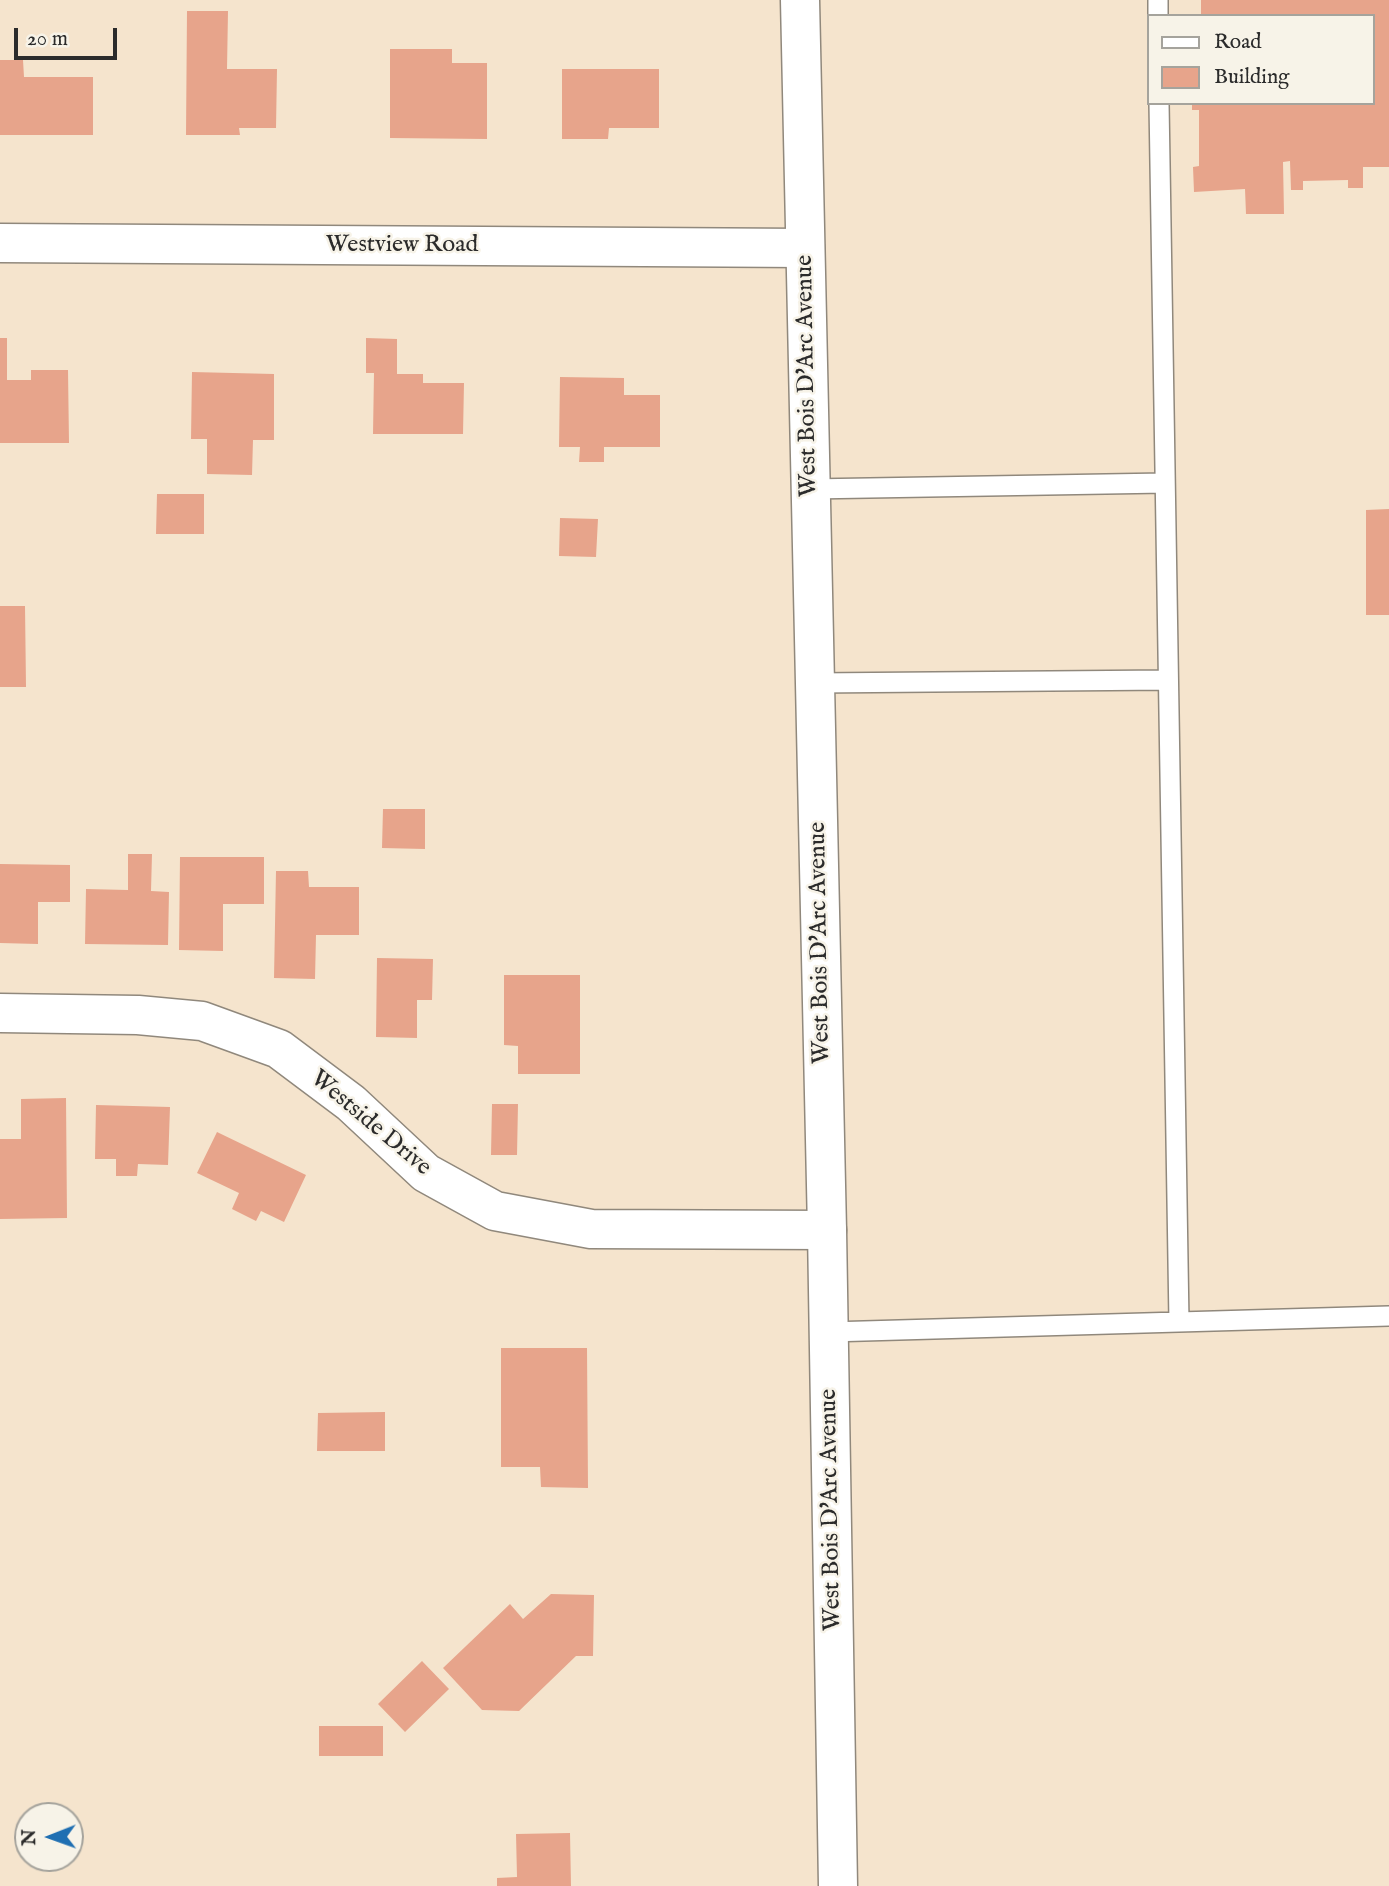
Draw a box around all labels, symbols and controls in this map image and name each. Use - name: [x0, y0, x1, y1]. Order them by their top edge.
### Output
- scale bar: [18, 14, 121, 58]
- legend: [1148, 14, 1375, 105]
- text: 20 m: [27, 26, 68, 53]
- text: Road: [1214, 29, 1261, 56]
- text: Building: [1214, 64, 1289, 91]
- street label: Westview Road: [326, 232, 478, 260]
- street label: West Bois D'Arc Avenue: [791, 255, 825, 497]
- street label: West Bois D'Arc Avenue: [804, 822, 838, 1064]
- street label: Westside Drive: [304, 1065, 436, 1183]
- street label: West Bois D'Arc Avenue: [815, 1389, 849, 1631]
- north arrow: [14, 1802, 84, 1872]
- text: N: [18, 1829, 42, 1846]

